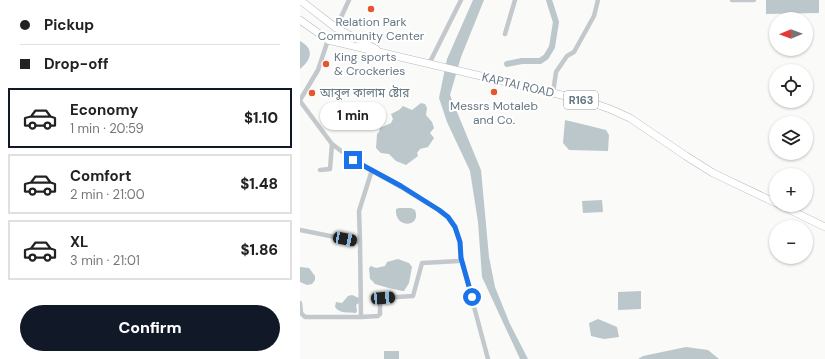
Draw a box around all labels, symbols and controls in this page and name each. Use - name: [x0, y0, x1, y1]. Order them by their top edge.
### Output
- marker: Relation Park Community Center: [366, 4, 376, 14]
- north arrow: [769, 12, 813, 56]
- map controls: [769, 12, 813, 264]
- place label: Relation Park Community Center: [318, 14, 425, 44]
- text: Pickup: [44, 15, 94, 35]
- place label: King sports & Crockeries: [334, 49, 405, 79]
- text: Drop-off: [44, 54, 109, 74]
- marker: King sports & Crockeries: [321, 59, 331, 69]
- button: locate: [769, 64, 813, 108]
- street label: KAPTAI ROAD: [480, 69, 556, 101]
- place label: আবুল কালাম ষ্টোর: [319, 85, 410, 101]
- marker: Messrs Motaleb and Co.: [489, 87, 499, 97]
- marker: আবুল কালাম ষ্টোর: [307, 88, 317, 98]
- road number: R163: [564, 91, 598, 109]
- place label: Messrs Motaleb and Co.: [450, 98, 538, 128]
- icon: car: [22, 100, 58, 136]
- text: Economy: [70, 100, 138, 120]
- callout: 1 min: [320, 102, 386, 130]
- text: 1 min: [337, 107, 369, 124]
- text: $1.10: [244, 108, 278, 128]
- button: layers: [769, 116, 813, 160]
- text: 1 min · 20:59: [70, 120, 144, 137]
- route end: [344, 151, 362, 169]
- icon: car: [22, 166, 58, 202]
- text: Comfort: [70, 166, 131, 186]
- button: +: [769, 168, 813, 212]
- text: $1.48: [240, 174, 278, 194]
- text: 2 min · 21:00: [70, 186, 145, 203]
- button: −: [769, 220, 813, 264]
- car: [332, 231, 358, 247]
- icon: car: [22, 232, 58, 268]
- text: XL: [70, 232, 88, 252]
- text: $1.86: [240, 240, 278, 260]
- text: 3 min · 21:01: [70, 252, 140, 269]
- route start: [463, 288, 481, 306]
- car: [371, 291, 395, 305]
- button: Confirm: [20, 305, 280, 351]

